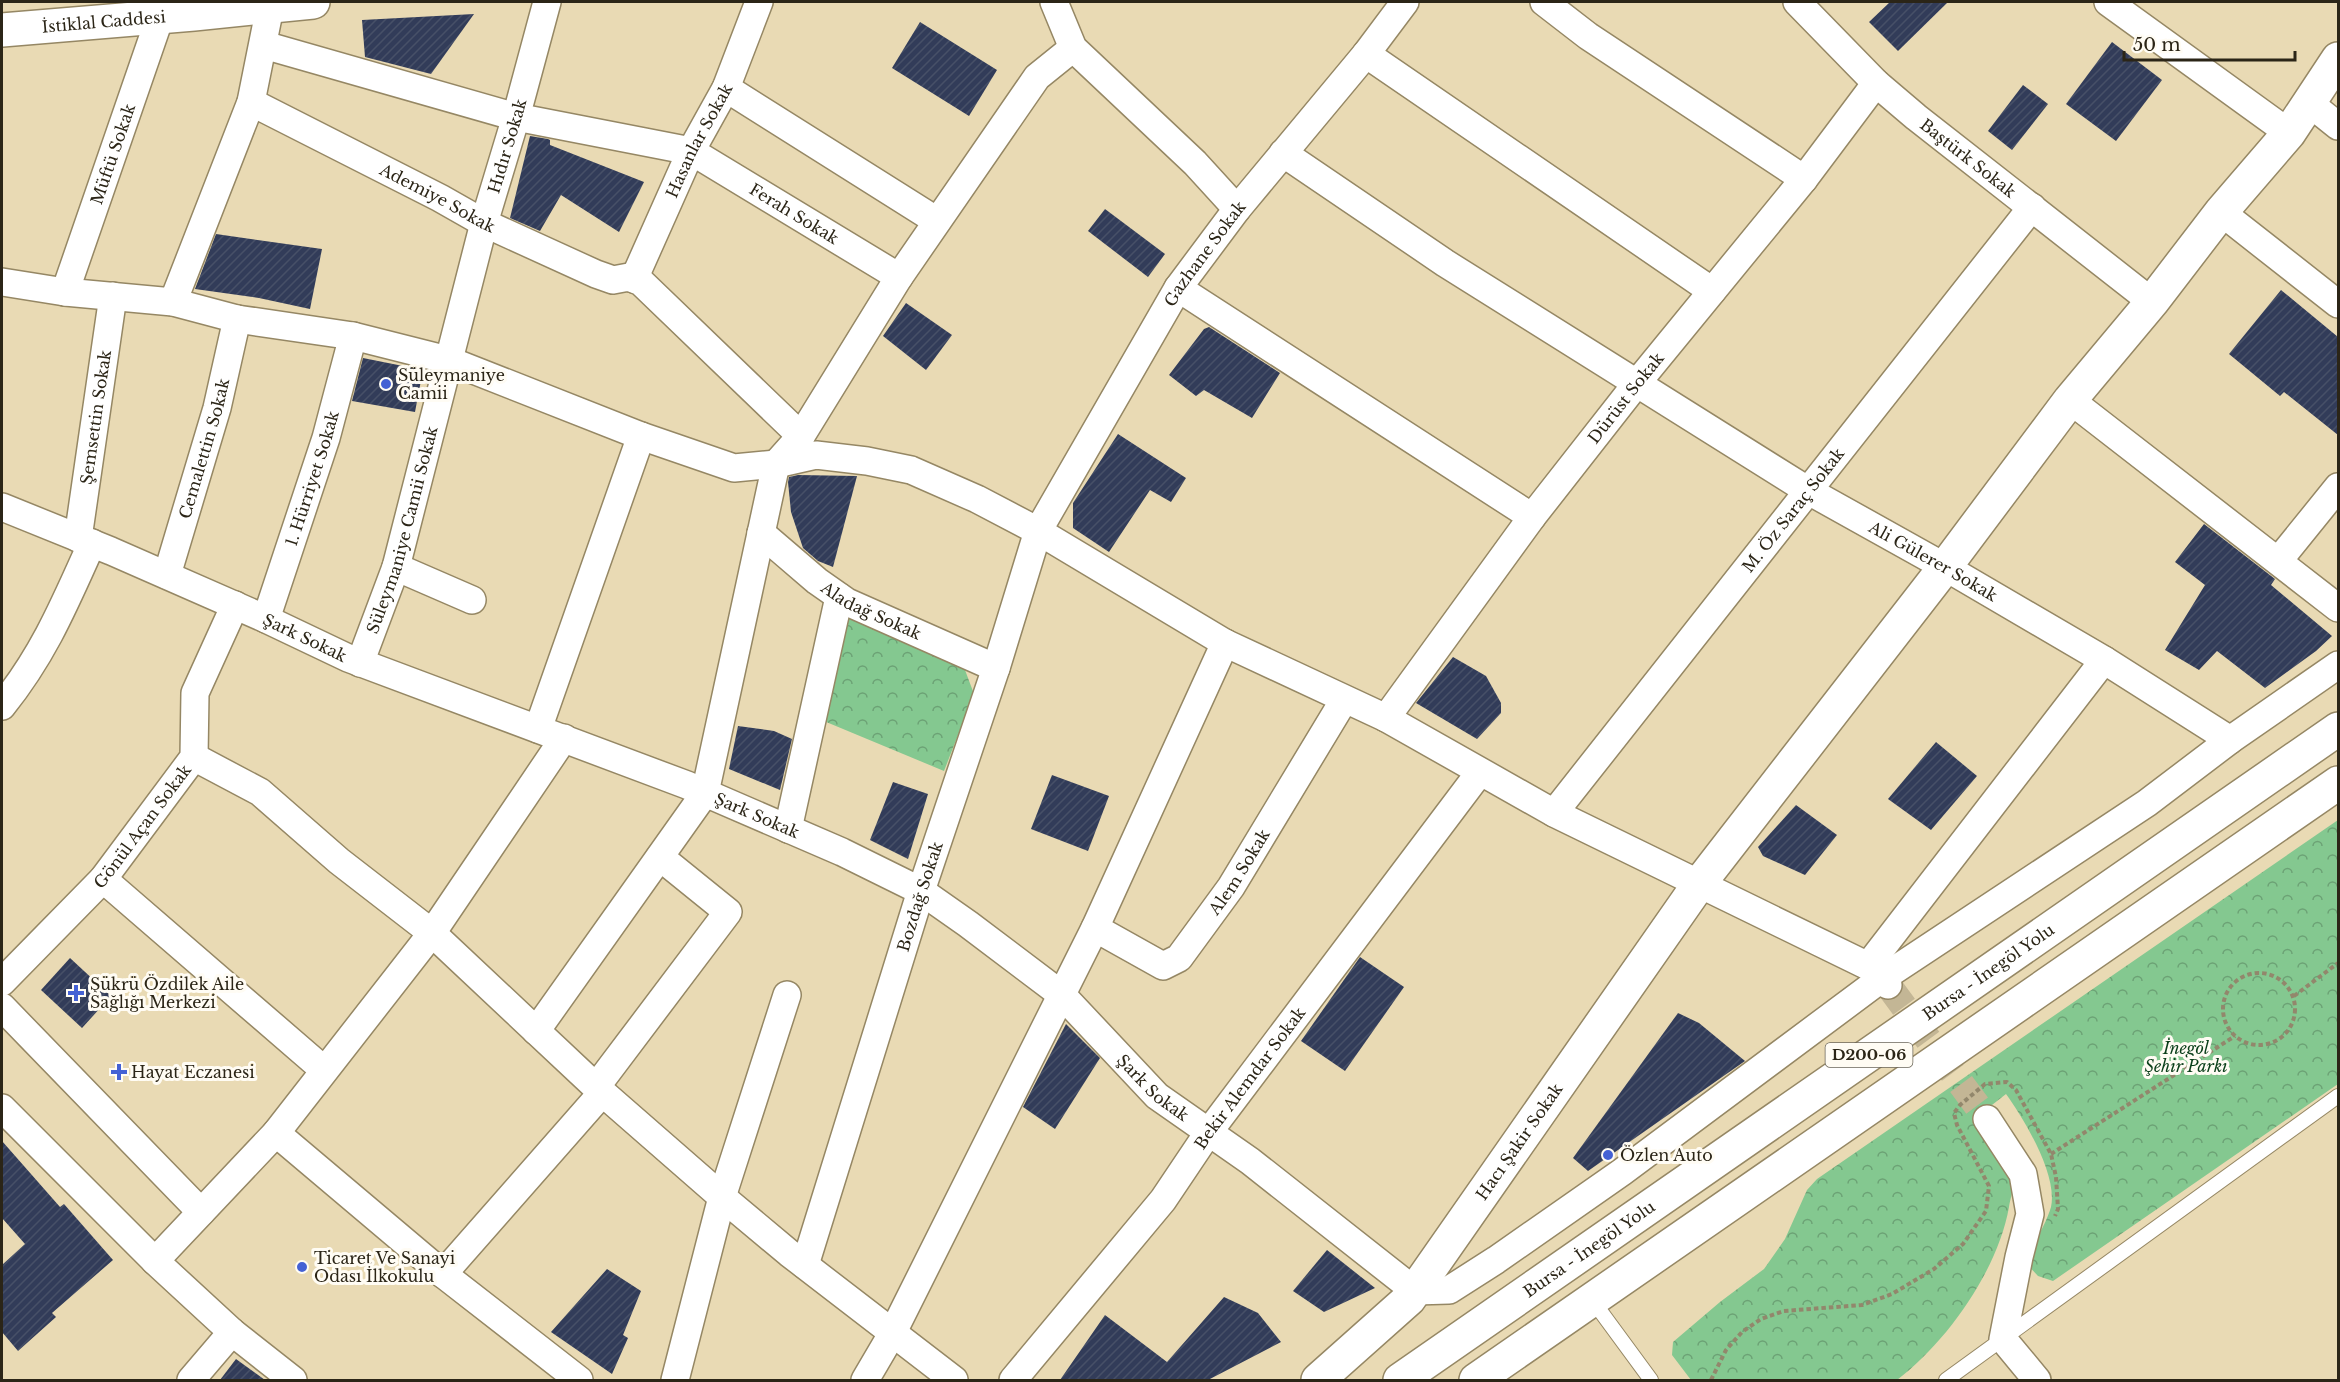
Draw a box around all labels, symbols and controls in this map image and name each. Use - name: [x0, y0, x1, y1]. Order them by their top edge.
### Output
- street label: İstiklal Caddesi: [41, 6, 167, 37]
- scale bar: [2124, 24, 2295, 62]
- text: 50 m: [2133, 34, 2181, 56]
- street label: Hasanlar Sokak: [661, 80, 737, 201]
- street label: Hıdır Sokak: [484, 96, 531, 196]
- street label: Müftü Sokak: [86, 101, 139, 207]
- street label: Baştürk Sokak: [1916, 114, 2020, 202]
- street label: Ademiye Sokak: [376, 159, 499, 237]
- street label: Ferah Sokak: [746, 179, 843, 248]
- street label: Gazhane Sokak: [1160, 197, 1250, 310]
- street label: Dürüst Sokak: [1584, 348, 1668, 447]
- street label: Şemsettin Sokak: [76, 349, 115, 486]
- place label: Süleymaniye Camii: [398, 365, 505, 403]
- street label: Cemalettin Sokak: [174, 376, 233, 521]
- marker: Süleymaniye Camii: [379, 377, 393, 391]
- street label: 1. Hürriyet Sokak: [281, 408, 343, 549]
- street label: Süleymaniye Camii Sokak: [362, 424, 442, 636]
- street label: M. Öz Saraç Sokak: [1738, 444, 1848, 576]
- street label: Ali Gülerer Sokak: [1865, 516, 2001, 606]
- street label: Aladağ Sokak: [817, 577, 925, 644]
- street label: Şark Sokak: [260, 609, 350, 666]
- street label: Gönül Açan Sokak: [89, 760, 195, 893]
- street label: Şark Sokak: [712, 788, 803, 842]
- street label: Alem Sokak: [1204, 825, 1274, 919]
- street label: Bozdağ Sokak: [893, 839, 947, 954]
- street label: Bursa - İnegöl Yolu: [1919, 919, 2058, 1024]
- place label: Şükrü Özdilek Aile Sağlığı Merkezi: [90, 974, 244, 1012]
- marker: Şükrü Özdilek Aile Sağlığı Merkezi: [67, 984, 85, 1002]
- street label: Bekir Alemdar Sokak: [1190, 1003, 1310, 1153]
- park label: İnegöl Şehir Parkı: [2144, 1037, 2228, 1076]
- road number: D200-06: [1826, 1043, 1912, 1067]
- street label: Şark Sokak: [1113, 1050, 1193, 1125]
- place label: Hayat Eczanesi: [131, 1062, 255, 1082]
- marker: Hayat Eczanesi: [112, 1065, 126, 1079]
- street label: Hacı Şakir Sokak: [1471, 1079, 1567, 1204]
- place label: Özlen Auto: [1620, 1145, 1713, 1165]
- marker: Özlen Auto: [1601, 1148, 1615, 1162]
- street label: Bursa - İnegöl Yolu: [1519, 1196, 1659, 1301]
- place label: Ticaret Ve Sanayi Odası İlkokulu: [314, 1248, 456, 1286]
- marker: Ticaret Ve Sanayi Odası İlkokulu: [295, 1260, 309, 1274]

